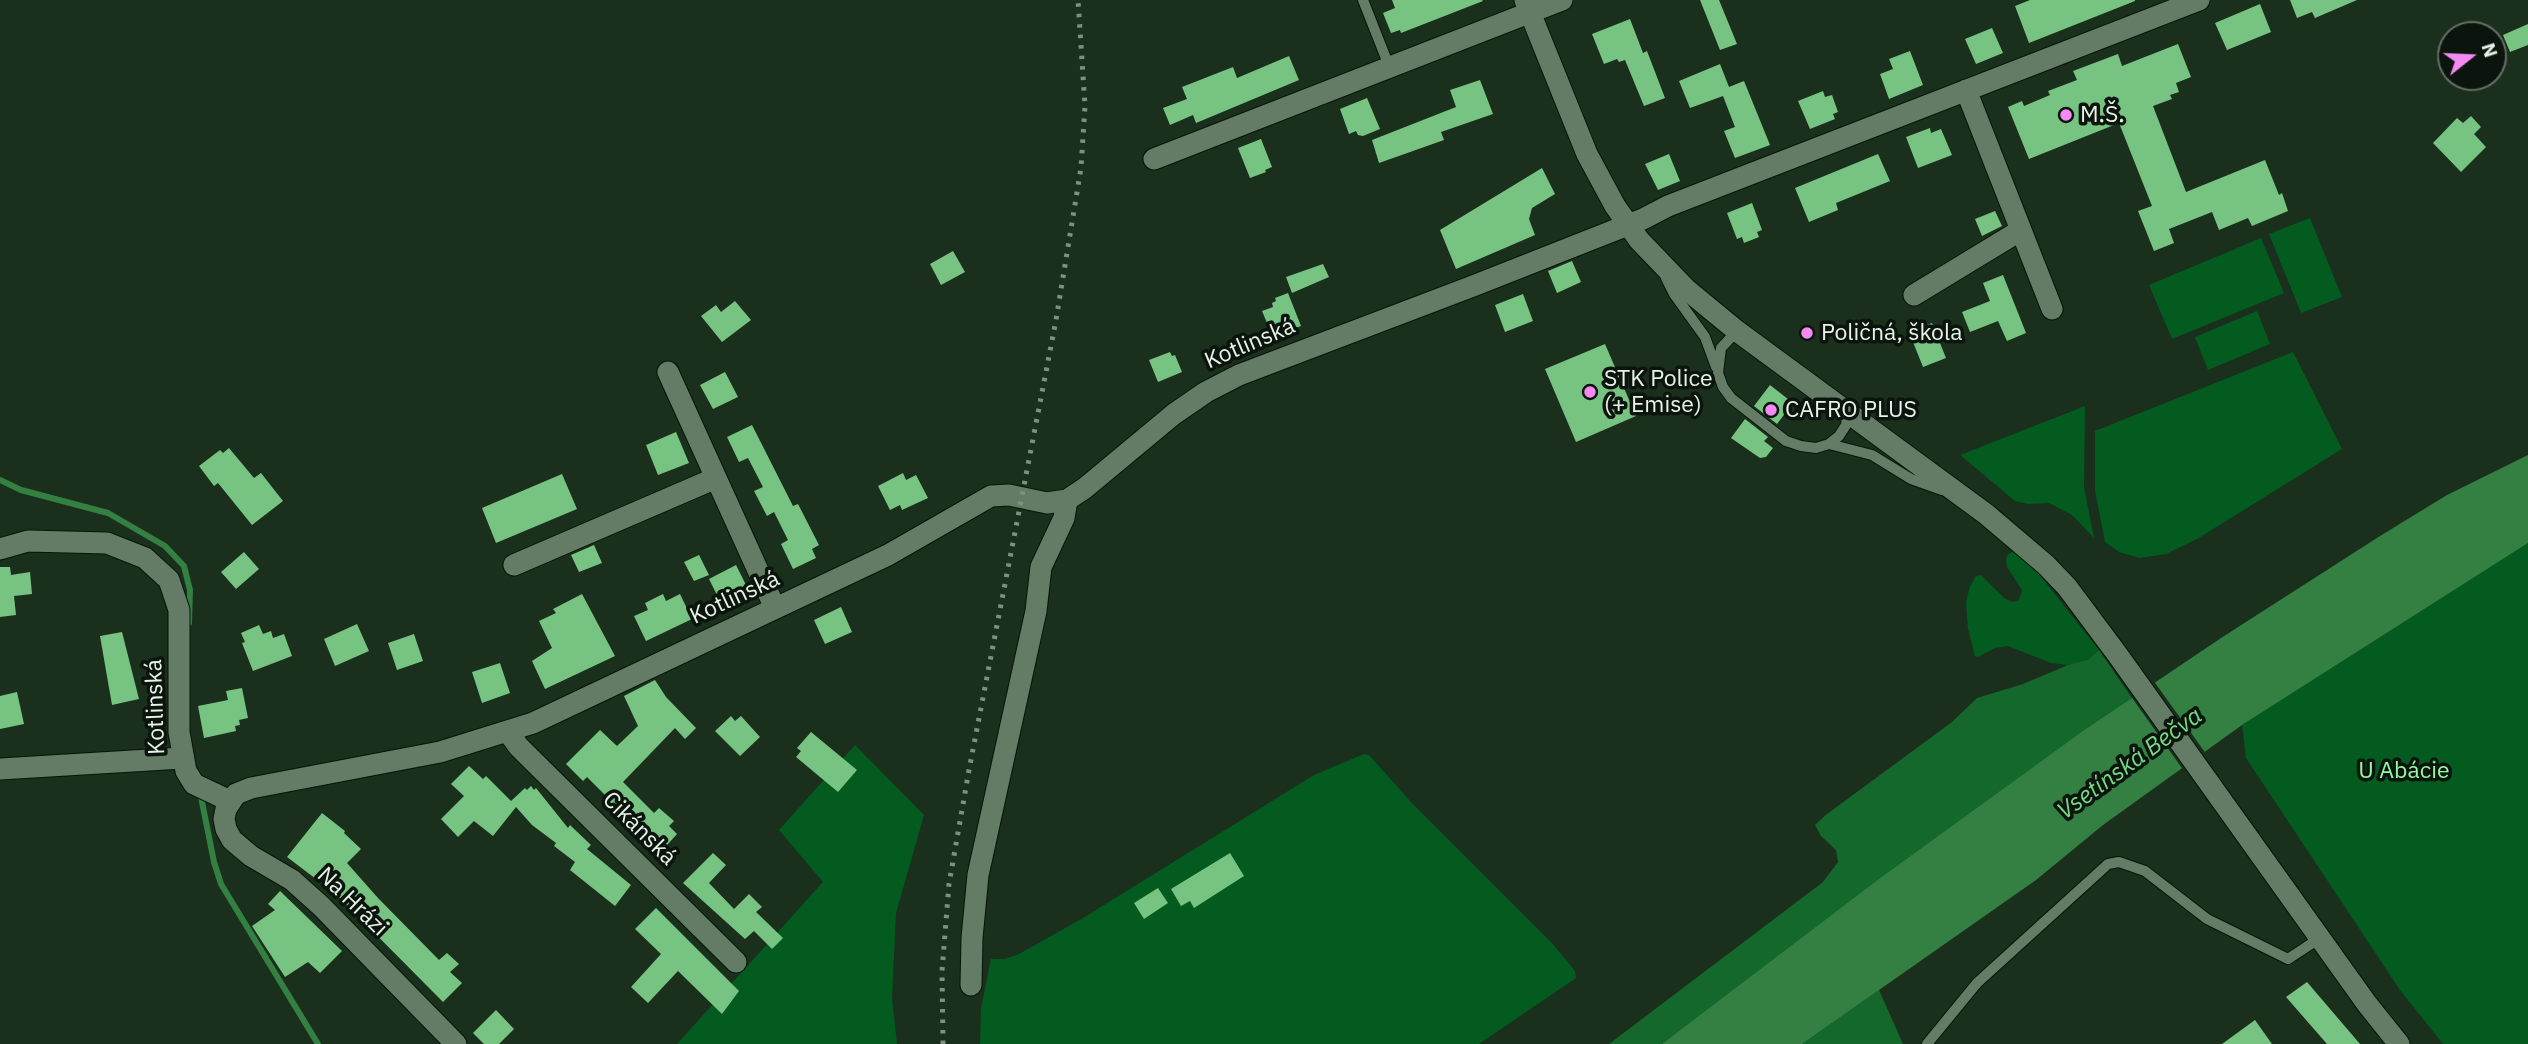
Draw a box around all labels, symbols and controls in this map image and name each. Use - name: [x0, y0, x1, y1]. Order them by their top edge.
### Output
- north arrow: [2437, 21, 2507, 91]
- text: N: [2477, 40, 2504, 60]
- place label: M.Š.: [2080, 101, 2125, 129]
- marker: M.Š.: [2058, 107, 2074, 123]
- street label: Kotlinská: [1201, 313, 1299, 375]
- place label: Poličná, škola: [1821, 319, 1963, 347]
- marker: Poličná, škola: [1799, 325, 1815, 341]
- place label: STK Police (+ Emise): [1604, 365, 1713, 419]
- marker: STK Police (+ Emise): [1582, 384, 1598, 400]
- place label: CAFRO PLUS: [1785, 396, 1917, 424]
- marker: CAFRO PLUS: [1763, 402, 1779, 418]
- street label: Kotlinská: [686, 565, 784, 631]
- street label: Kotlinská: [141, 659, 171, 755]
- water label: Vsetínská Bečva: [2052, 702, 2208, 826]
- park label: U Abácie: [2358, 757, 2450, 785]
- street label: Cikánská: [596, 786, 682, 872]
- street label: Na Hrázi: [311, 862, 393, 942]

